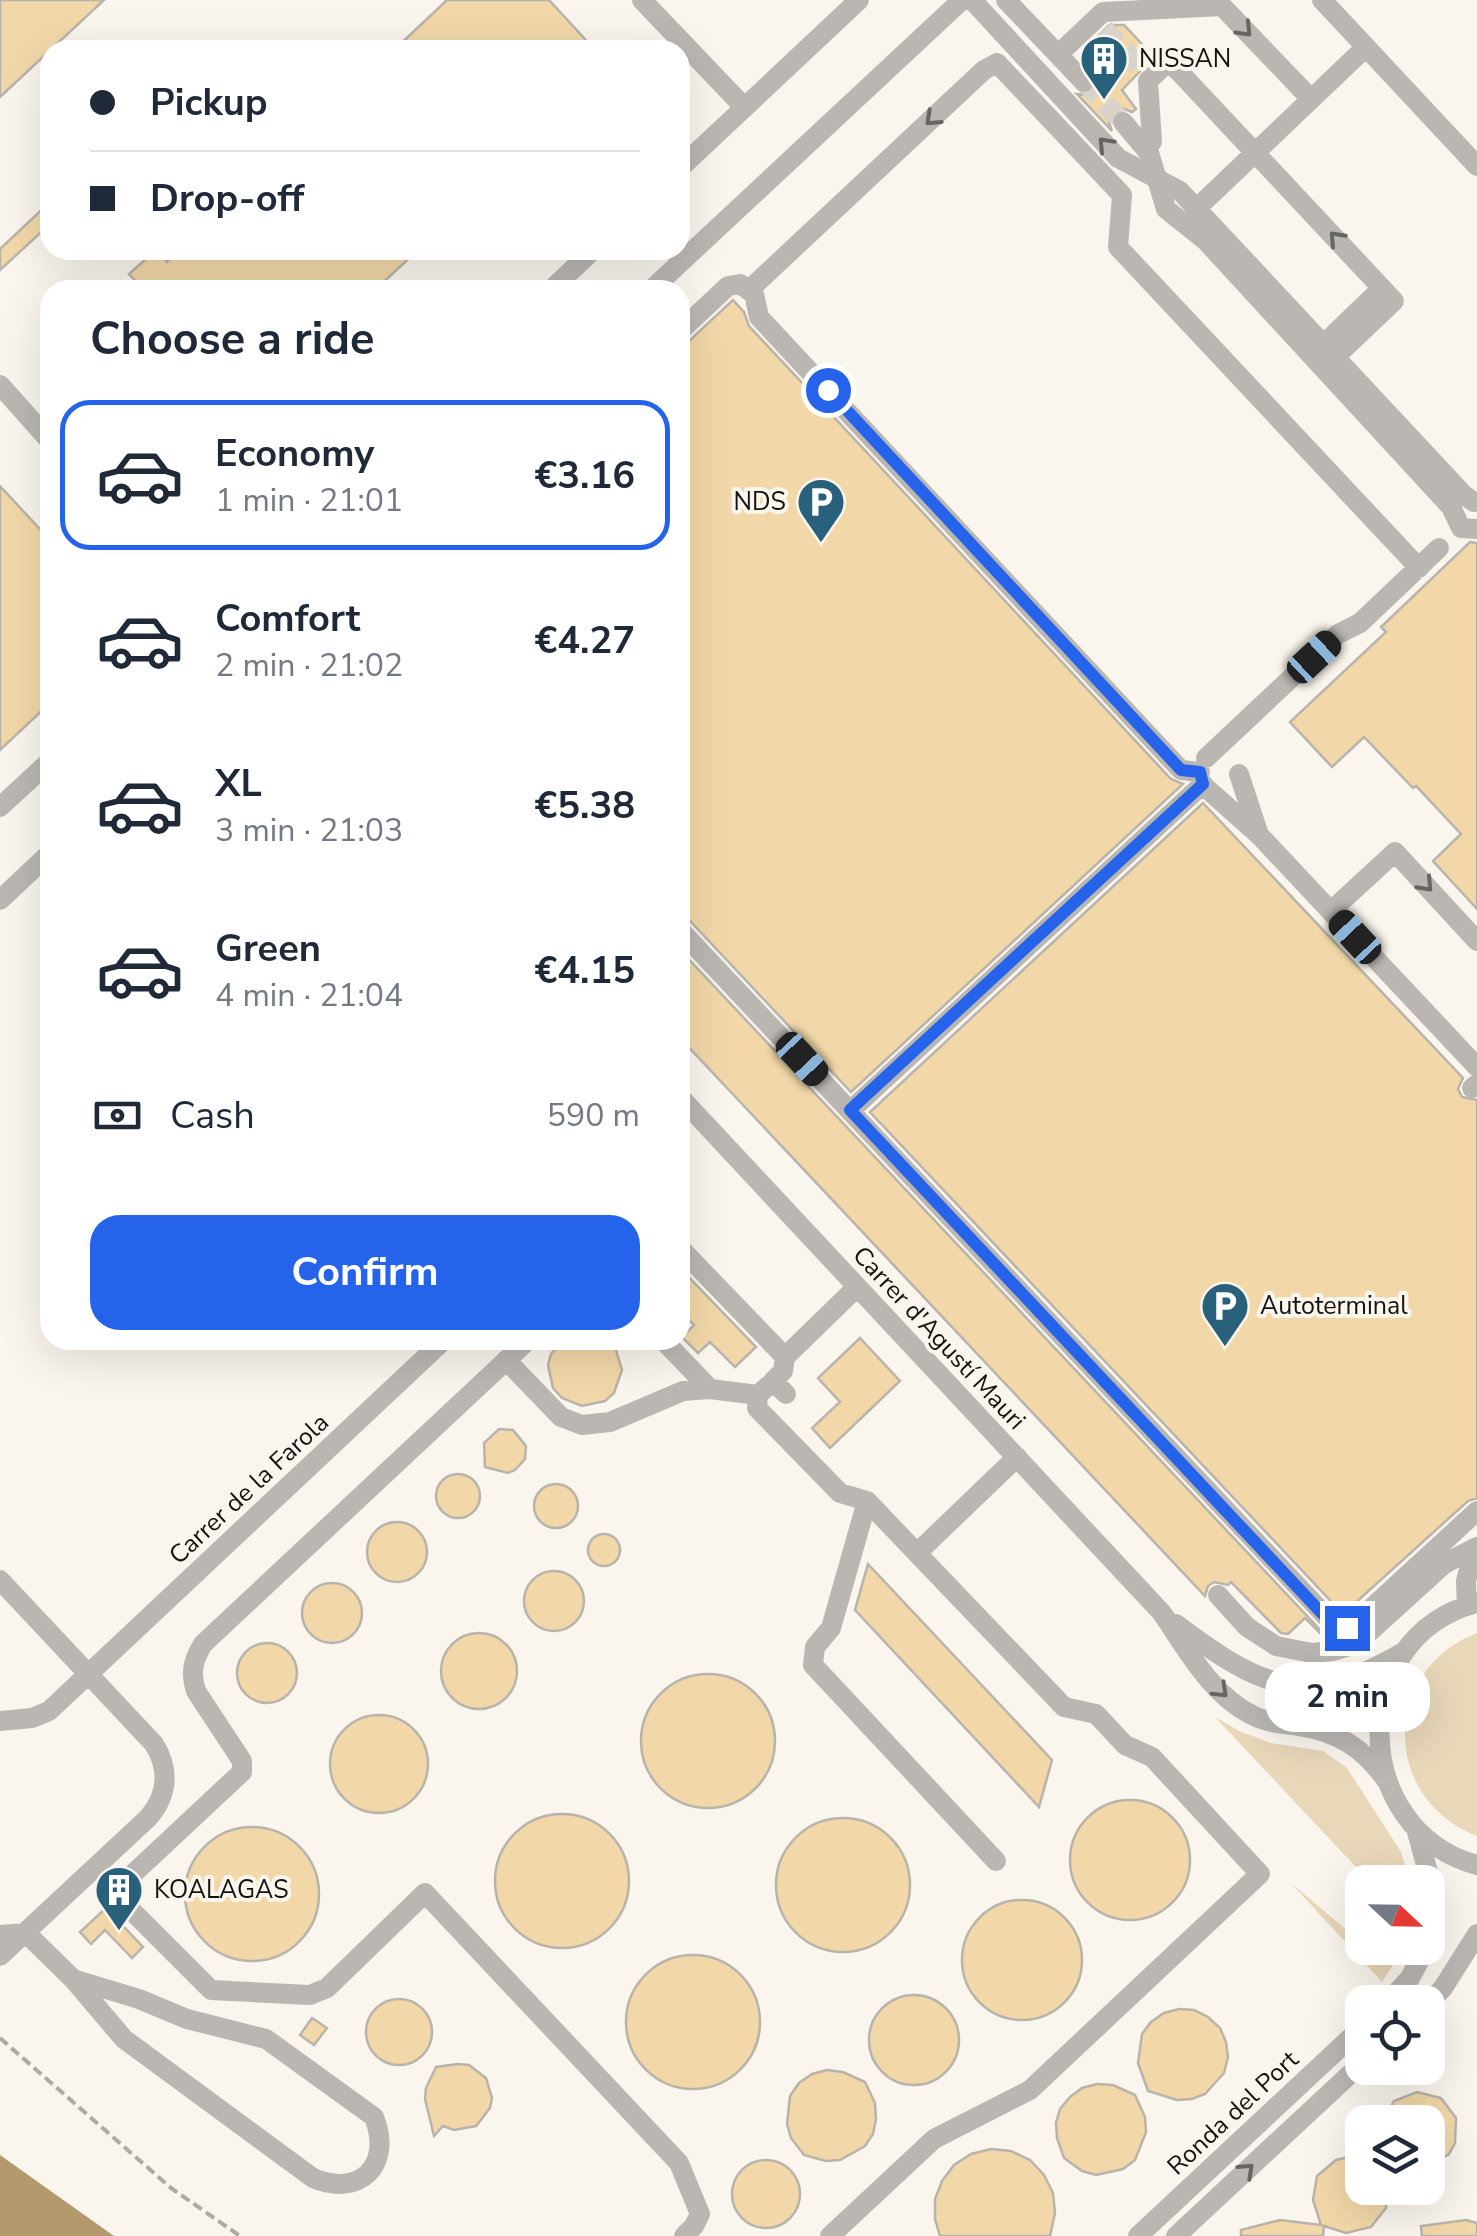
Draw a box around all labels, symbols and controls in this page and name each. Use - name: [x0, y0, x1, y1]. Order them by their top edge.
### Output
- one-way arrow: [1233, 18, 1251, 36]
- building icon: NISSAN: [1078, 33, 1130, 101]
- place label: NISSAN: [1139, 42, 1231, 76]
- text: Pickup: [150, 77, 268, 128]
- one-way arrow: [925, 107, 943, 125]
- one-way arrow: [1099, 137, 1117, 156]
- text: Drop-off: [150, 173, 304, 224]
- one-way arrow: [1330, 231, 1348, 250]
- text: Choose a ride: [90, 309, 375, 370]
- route start: [806, 368, 851, 413]
- text: Economy: [215, 428, 374, 479]
- icon: car: [95, 430, 185, 520]
- text: €3.16: [534, 450, 635, 501]
- parking icon: NDS: [795, 476, 847, 544]
- text: 1 min · 21:01: [215, 479, 403, 522]
- place label: NDS: [734, 485, 786, 519]
- text: Comfort: [215, 593, 360, 644]
- icon: car: [95, 595, 185, 685]
- text: €4.27: [534, 615, 635, 666]
- car: [1282, 626, 1346, 688]
- text: 2 min · 21:02: [215, 644, 403, 687]
- text: XL: [215, 758, 262, 809]
- icon: car: [95, 760, 185, 850]
- text: €5.38: [534, 780, 635, 831]
- text: 3 min · 21:03: [215, 809, 403, 852]
- one-way arrow: [1414, 873, 1432, 892]
- car: [1324, 905, 1386, 969]
- text: Green: [215, 923, 321, 974]
- icon: car: [95, 925, 185, 1015]
- text: €4.15: [534, 945, 635, 996]
- text: 4 min · 21:04: [215, 974, 403, 1017]
- car: [771, 1027, 833, 1091]
- icon: cash: [90, 1088, 145, 1143]
- text: Cash: [170, 1090, 255, 1141]
- text: 590 m: [547, 1094, 640, 1137]
- button: Confirm: [90, 1215, 640, 1330]
- street label: Carrer d'Agustí Mauri: [845, 1239, 1033, 1437]
- parking icon: Autoterminal: [1199, 1280, 1251, 1348]
- place label: Autoterminal: [1260, 1289, 1408, 1323]
- street label: Carrer de la Farola: [162, 1406, 336, 1572]
- route end: [1325, 1606, 1370, 1651]
- callout: 2 min: [1264, 1663, 1430, 1733]
- text: 2 min: [1306, 1675, 1389, 1718]
- one-way arrow: [1209, 1679, 1227, 1697]
- building icon: KOALAGAS: [93, 1864, 145, 1932]
- north arrow: [1345, 1865, 1445, 1965]
- map controls: [1345, 1865, 1445, 2205]
- place label: KOALAGAS: [154, 1873, 289, 1907]
- button: locate: [1345, 1985, 1445, 2085]
- street label: Ronda del Port: [1160, 2043, 1306, 2183]
- button: layers: [1345, 2105, 1445, 2205]
- one-way arrow: [1236, 2164, 1254, 2182]

